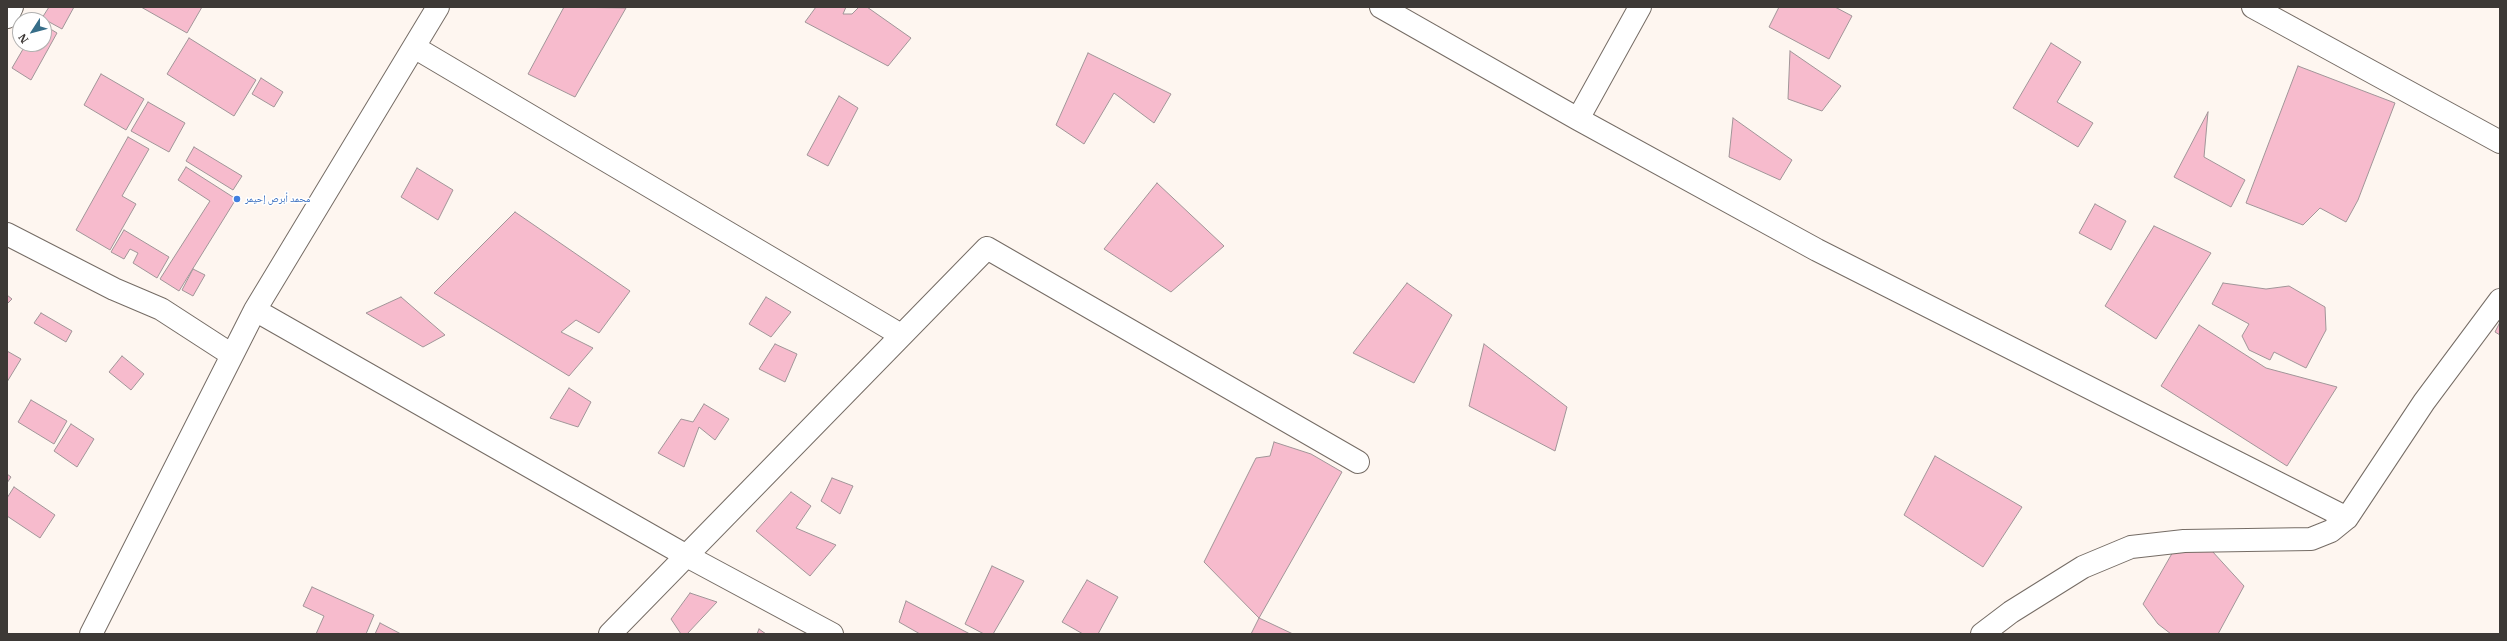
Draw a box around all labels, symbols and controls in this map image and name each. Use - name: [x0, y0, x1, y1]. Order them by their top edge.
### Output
- north arrow: [12, 12, 52, 52]
- text: N: [15, 31, 31, 46]
- place label: محمد أبرص إحيمر: [245, 193, 310, 205]
- marker: محمد أبرص إحيمر: [232, 194, 242, 204]

